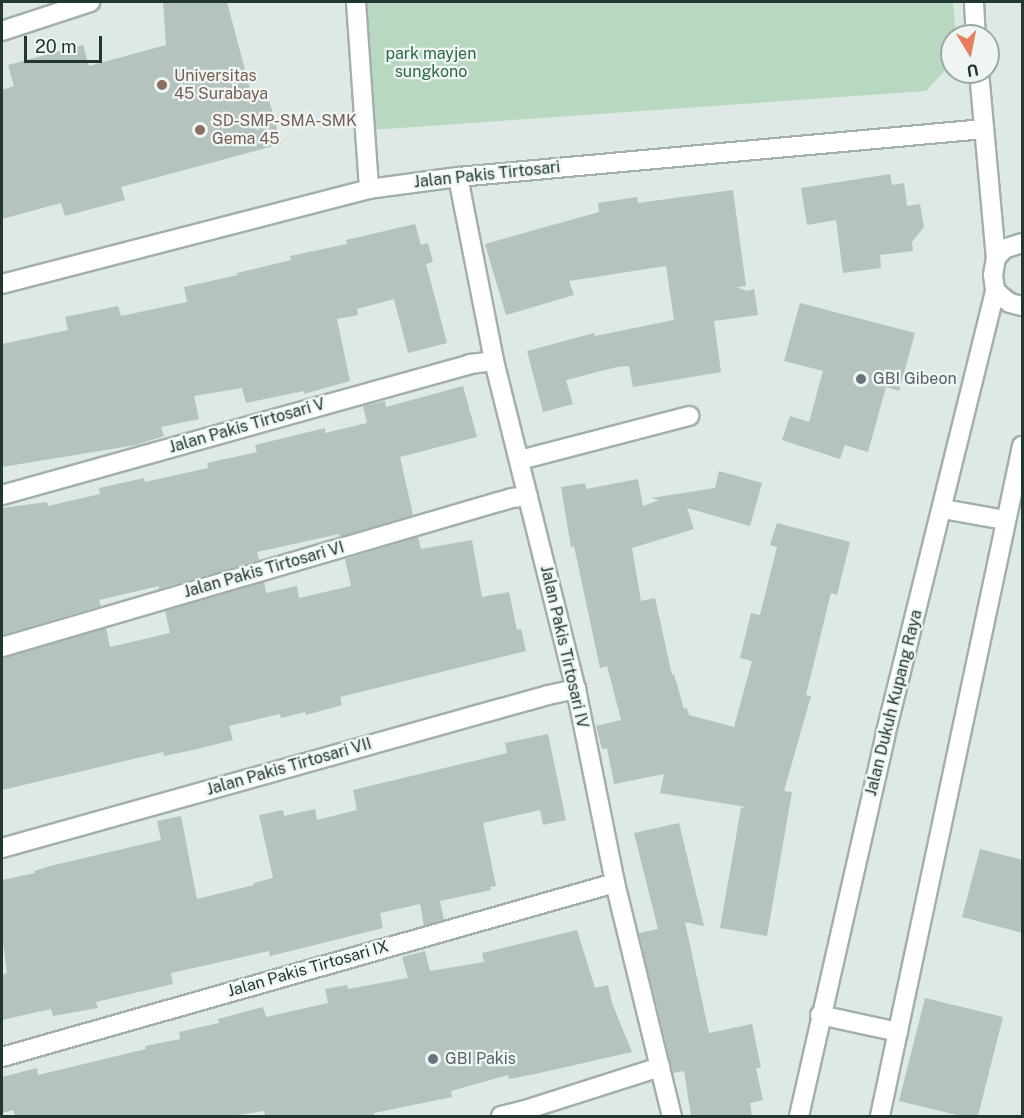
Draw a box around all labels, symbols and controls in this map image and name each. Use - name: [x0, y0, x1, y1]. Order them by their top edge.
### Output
- scale bar: [27, 24, 105, 62]
- north arrow: [940, 24, 1000, 84]
- text: 20 m: [35, 36, 77, 57]
- park label: park mayjen sungkono: [386, 44, 476, 82]
- text: U: [966, 60, 980, 81]
- place label: Universitas 45 Surabaya: [174, 66, 268, 104]
- marker: Universitas 45 Surabaya: [155, 78, 169, 92]
- place label: SD-SMP-SMA-SMK Gema 45: [212, 111, 357, 149]
- marker: SD-SMP-SMA-SMK Gema 45: [193, 123, 207, 137]
- street label: Jalan Pakis Tirtosari: [413, 158, 561, 192]
- place label: GBI Gibeon: [873, 369, 957, 389]
- marker: GBI Gibeon: [854, 372, 868, 386]
- street label: Jalan Pakis Tirtosari V: [166, 394, 328, 458]
- street label: Jalan Pakis Tirtosari VI: [181, 538, 347, 602]
- street label: Jalan Pakis Tirtosari IV: [536, 564, 592, 730]
- street label: Jalan Dukuh Kupang Raya: [862, 608, 926, 798]
- street label: Jalan Pakis Tirtosari VII: [204, 734, 374, 800]
- street label: Jalan Pakis Tirtosari IX: [225, 937, 391, 1001]
- place label: GBI Pakis: [445, 1049, 516, 1069]
- marker: GBI Pakis: [426, 1052, 440, 1066]

